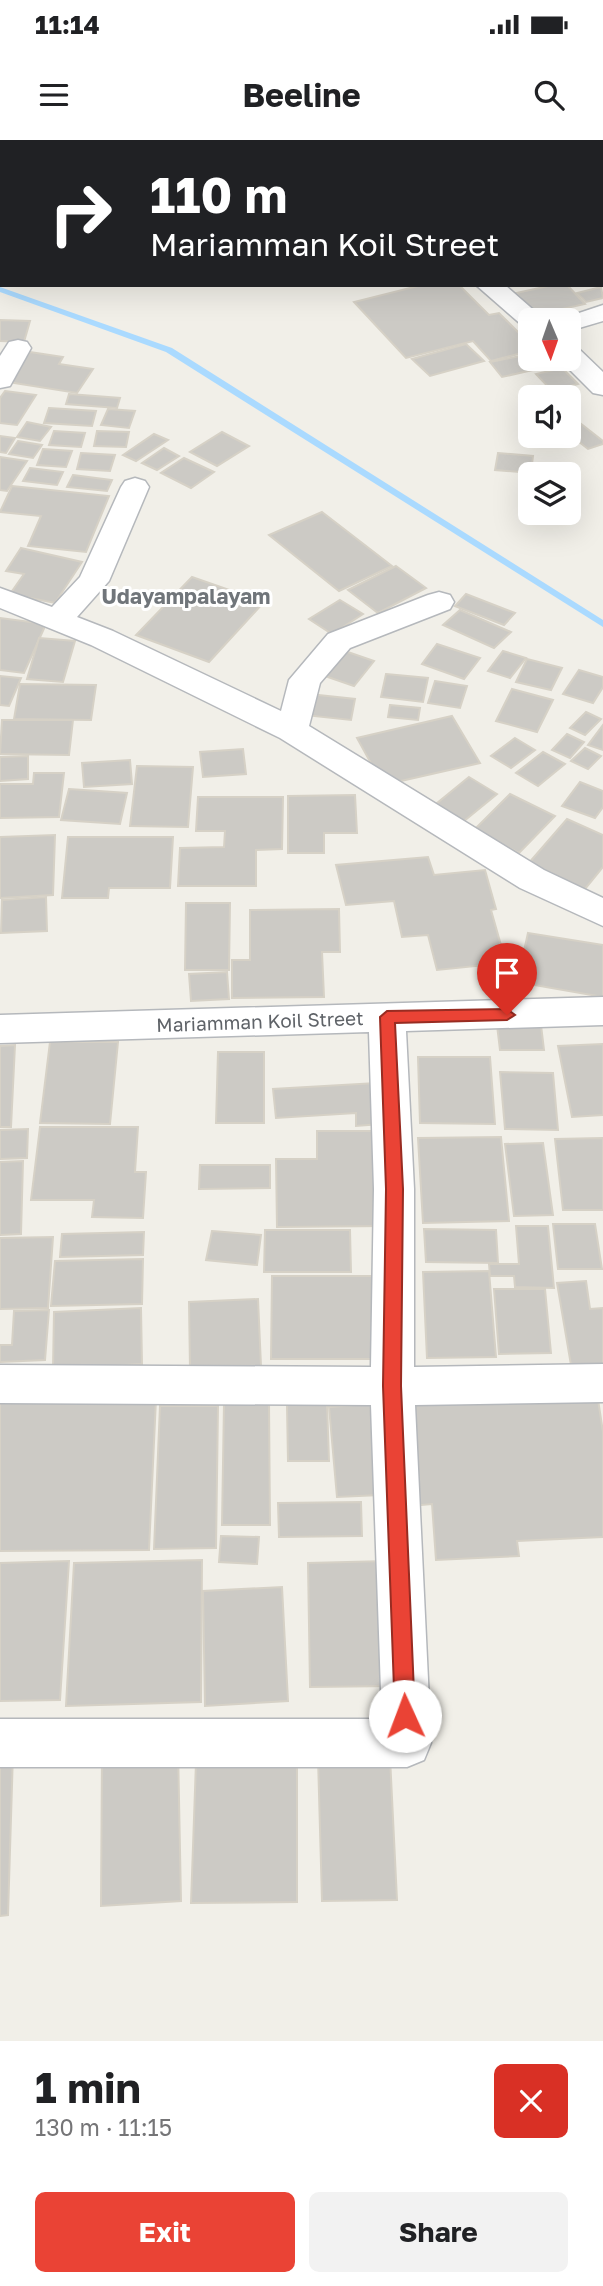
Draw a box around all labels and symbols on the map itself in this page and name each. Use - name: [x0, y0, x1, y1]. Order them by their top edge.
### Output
- north arrow: [518, 308, 581, 371]
- district label: Udayampalayam: [102, 583, 270, 609]
- pin: [477, 943, 537, 1015]
- street label: Mariamman Koil Street: [156, 1006, 364, 1036]
- position arrow: [368, 1679, 442, 1753]

